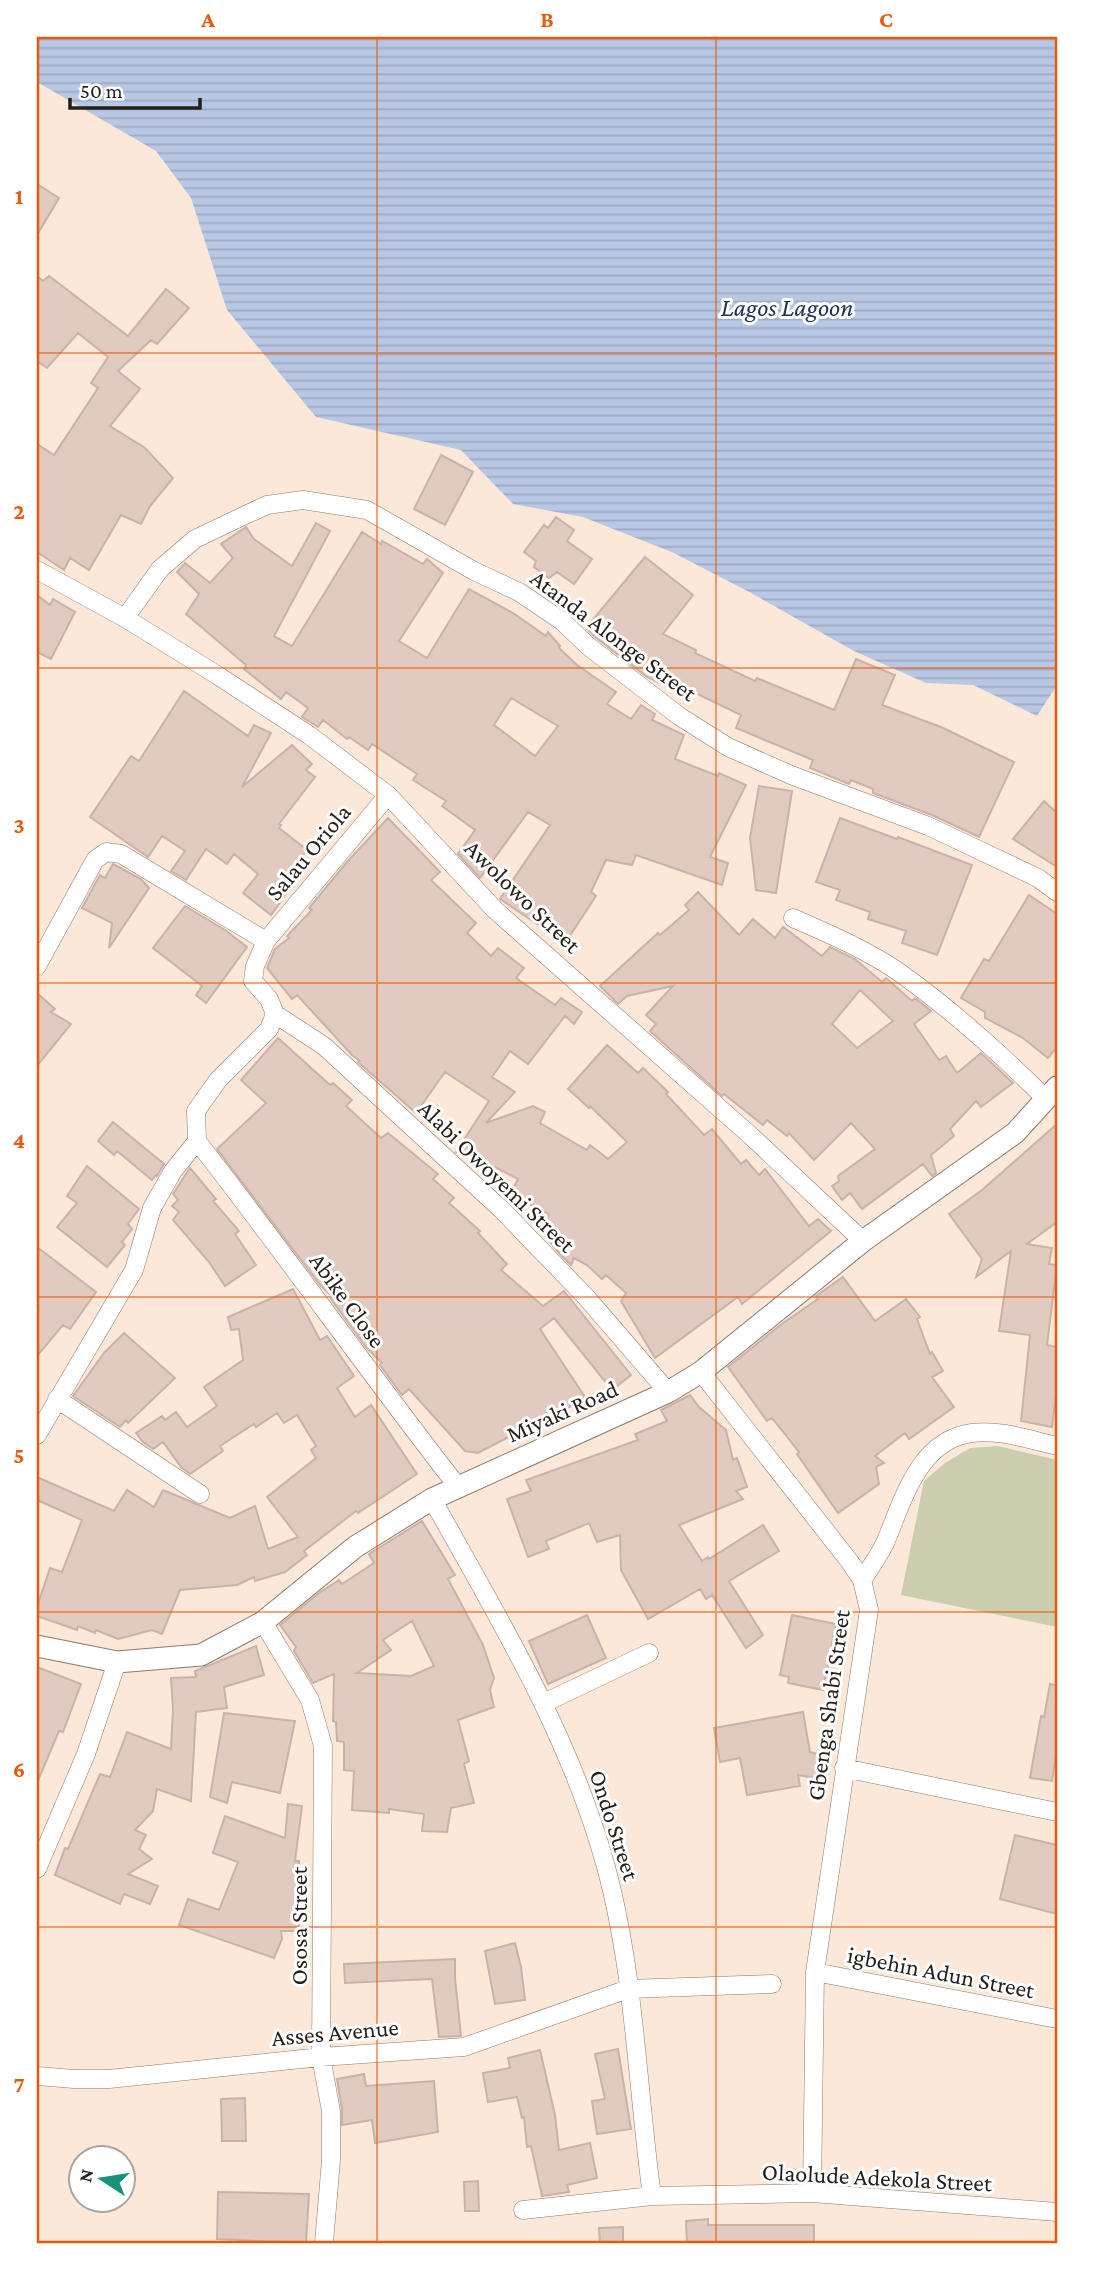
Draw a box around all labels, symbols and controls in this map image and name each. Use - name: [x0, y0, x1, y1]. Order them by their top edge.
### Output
- text: A: [200, 6, 215, 32]
- text: B: [540, 6, 554, 32]
- text: C: [879, 6, 893, 32]
- scale bar: [70, 66, 200, 110]
- text: 50 m: [80, 79, 123, 103]
- text: 1: [15, 183, 24, 209]
- water label: Lagos Lagoon: [721, 293, 853, 322]
- text: 2: [13, 498, 25, 524]
- street label: Atanda Alonge Street: [526, 564, 703, 707]
- street label: Salau Oriola: [260, 798, 356, 906]
- text: 3: [13, 812, 25, 838]
- street label: Awolowo Street: [459, 834, 587, 959]
- street label: Alabi Owoyemi Street: [413, 1094, 582, 1258]
- text: 4: [13, 1127, 25, 1153]
- street label: Abike Close: [305, 1247, 391, 1353]
- street label: Miyaki Road: [502, 1374, 622, 1448]
- text: 5: [13, 1442, 25, 1468]
- street label: Gbenga Shabi Street: [801, 1607, 855, 1802]
- text: 6: [13, 1756, 25, 1782]
- street label: Ondo Street: [585, 1767, 646, 1884]
- street label: Ososa Street: [285, 1866, 312, 1985]
- street label: igbehin Adun Street: [845, 1941, 1038, 2004]
- street label: Asses Avenue: [270, 2013, 400, 2051]
- text: 7: [13, 2071, 25, 2097]
- north arrow: [66, 2144, 136, 2214]
- street label: Olaolude Adekola Street: [761, 2157, 994, 2197]
- text: N: [74, 2167, 97, 2184]

